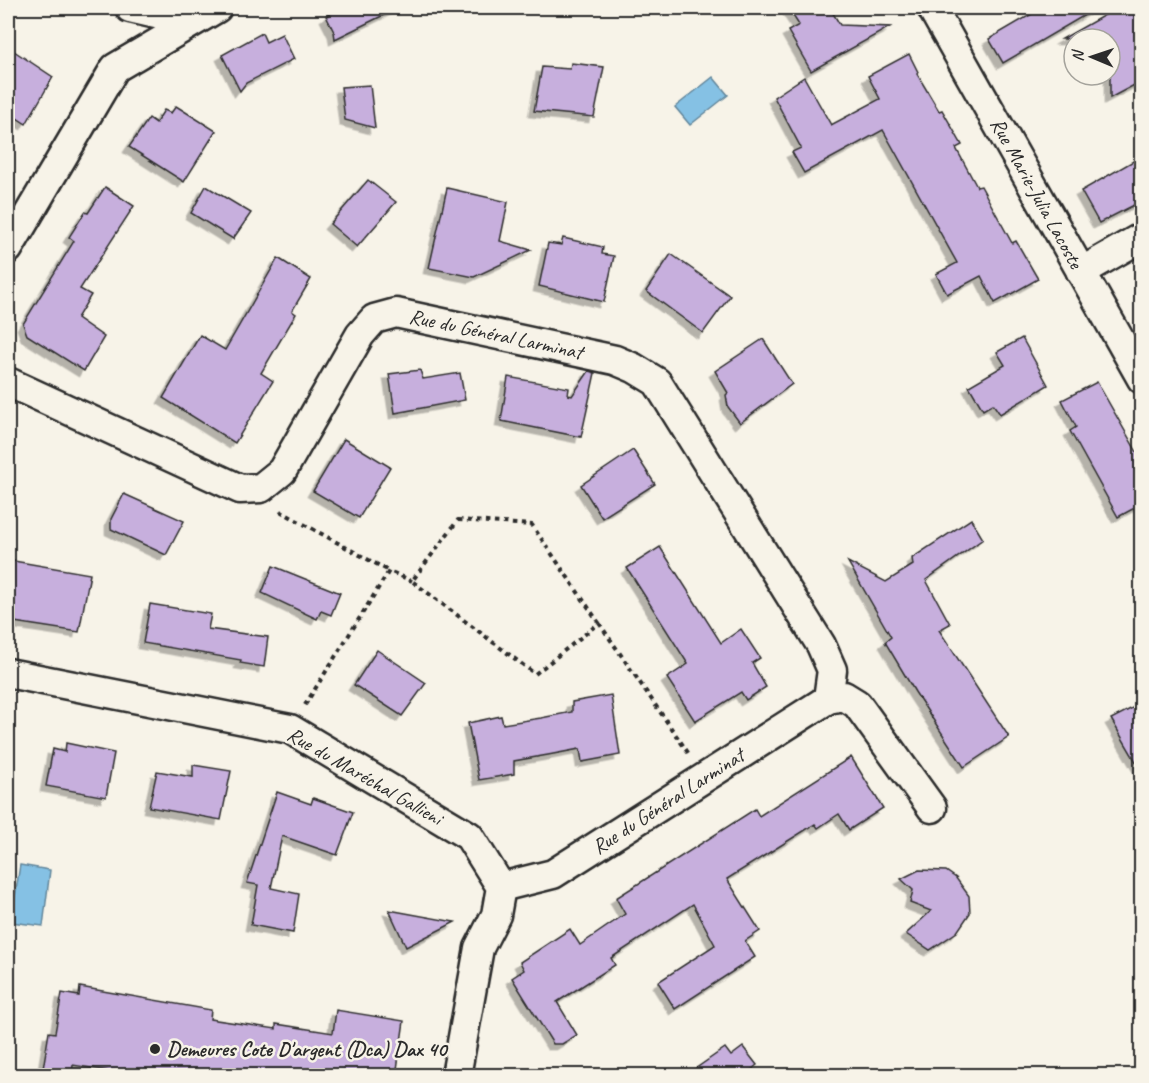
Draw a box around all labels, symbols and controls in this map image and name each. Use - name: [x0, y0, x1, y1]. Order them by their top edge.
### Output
- north arrow: [1062, 27, 1122, 87]
- text: N: [1068, 48, 1088, 62]
- street label: Rue Marie-Julia Lacoste: [985, 113, 1090, 274]
- street label: Rue du Général Larminat: [407, 303, 588, 366]
- street label: Rue du Maréchal Gallieni: [283, 721, 450, 832]
- street label: Rue du Général Larminat: [587, 740, 752, 860]
- place label: Demeures Cote D'argent (Dca) Dax 40: [167, 1036, 449, 1062]
- marker: Demeures Cote D'argent (Dca) Dax 40: [148, 1042, 162, 1056]

